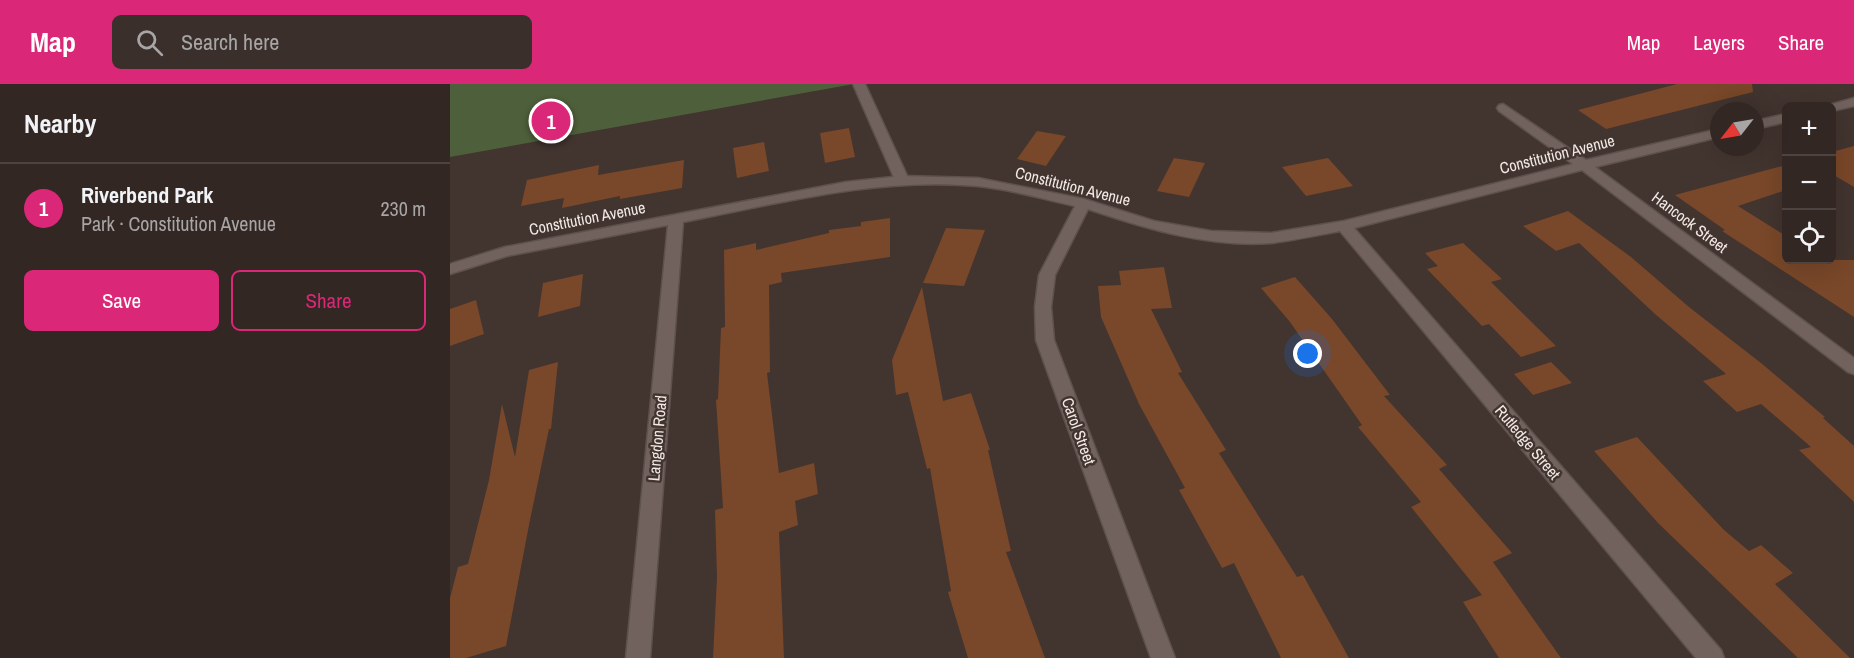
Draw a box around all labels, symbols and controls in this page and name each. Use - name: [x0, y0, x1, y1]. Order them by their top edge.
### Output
- search box: [112, 15, 532, 69]
- text: Map: [30, 23, 76, 61]
- icon: search: [133, 26, 166, 59]
- text: Search here: [181, 27, 279, 57]
- text: Map: [1627, 28, 1660, 57]
- text: Layers: [1693, 28, 1745, 57]
- text: Share: [1778, 28, 1824, 57]
- pin: 1: [532, 99, 570, 144]
- north arrow: [1710, 102, 1764, 156]
- map controls: [1782, 102, 1836, 264]
- button: +: [1782, 102, 1836, 156]
- text: Nearby: [24, 106, 96, 141]
- street label: Constitution Avenue: [1497, 129, 1617, 179]
- button: −: [1782, 156, 1836, 210]
- street label: Constitution Avenue: [1013, 161, 1133, 211]
- text: Riverbend Park: [81, 180, 213, 210]
- street label: Hancock Street: [1648, 186, 1733, 258]
- text: 1: [39, 195, 48, 222]
- text: 230 m: [380, 195, 426, 222]
- street label: Constitution Avenue: [527, 196, 647, 240]
- text: Park · Constitution Avenue: [81, 210, 276, 237]
- button: locate: [1782, 210, 1836, 264]
- button: Save: [24, 270, 219, 331]
- button: Share: [231, 270, 426, 331]
- your location: [1293, 339, 1322, 368]
- street label: Langdon Road: [642, 394, 672, 482]
- street label: Carol Street: [1057, 394, 1101, 468]
- street label: Rutledge Street: [1490, 400, 1566, 484]

